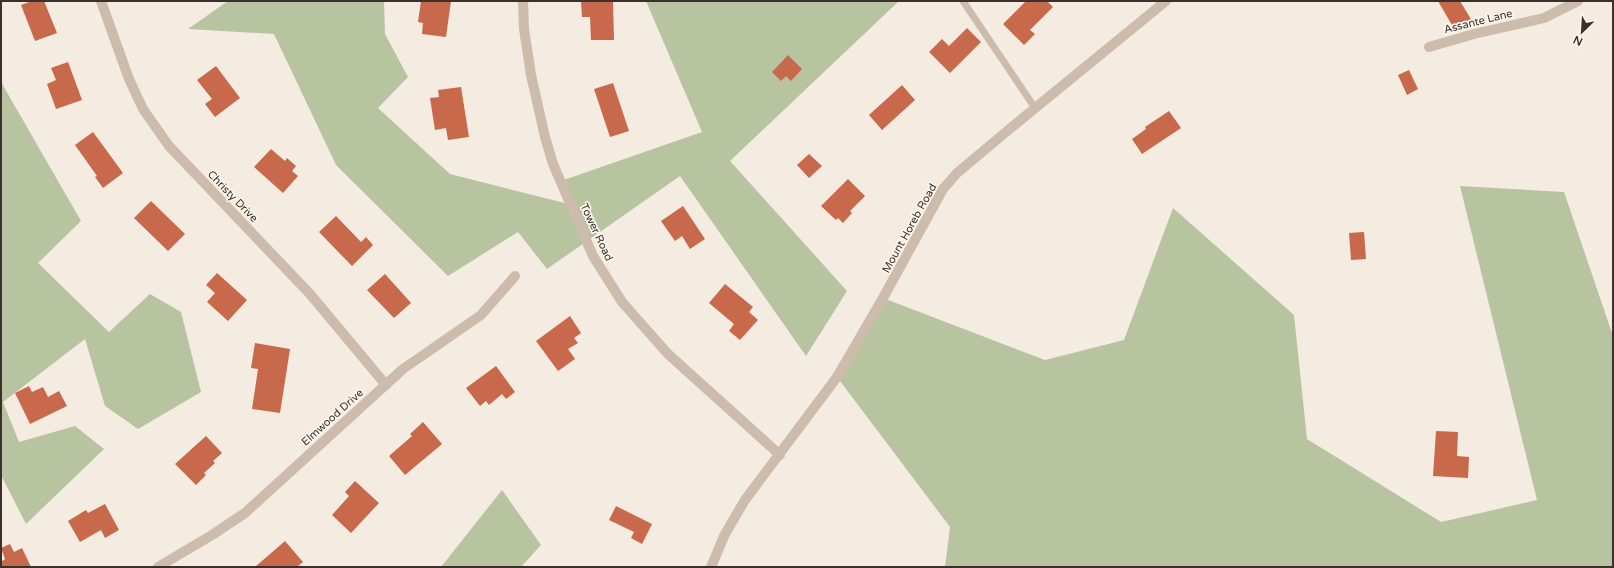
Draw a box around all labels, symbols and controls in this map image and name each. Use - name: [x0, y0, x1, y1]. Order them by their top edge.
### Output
- street label: Assante Lane: [1443, 7, 1514, 36]
- north arrow: [1562, 12, 1602, 52]
- text: N: [1571, 33, 1585, 48]
- street label: Christy Drive: [205, 168, 260, 225]
- street label: Mount Horeb Road: [880, 181, 939, 275]
- street label: Tower Road: [578, 201, 616, 263]
- street label: Elmwood Drive: [299, 386, 366, 449]

